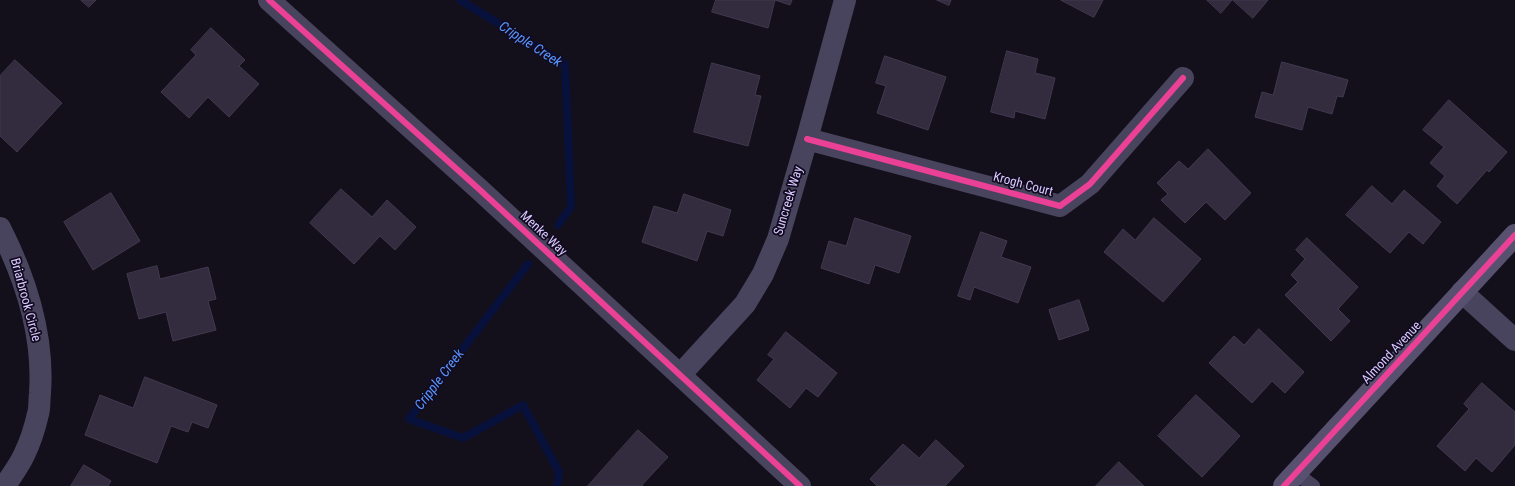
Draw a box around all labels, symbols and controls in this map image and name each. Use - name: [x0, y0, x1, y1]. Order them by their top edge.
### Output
- water label: Cripple Creek: [495, 18, 565, 72]
- street label: Suncreek Way: [771, 165, 807, 237]
- street label: Krogh Court: [991, 170, 1055, 200]
- street label: Menke Way: [516, 208, 570, 260]
- street label: Briarbrook Circle: [6, 257, 44, 343]
- street label: Almond Avenue: [1359, 318, 1425, 388]
- water label: Cripple Creek: [412, 346, 468, 414]

